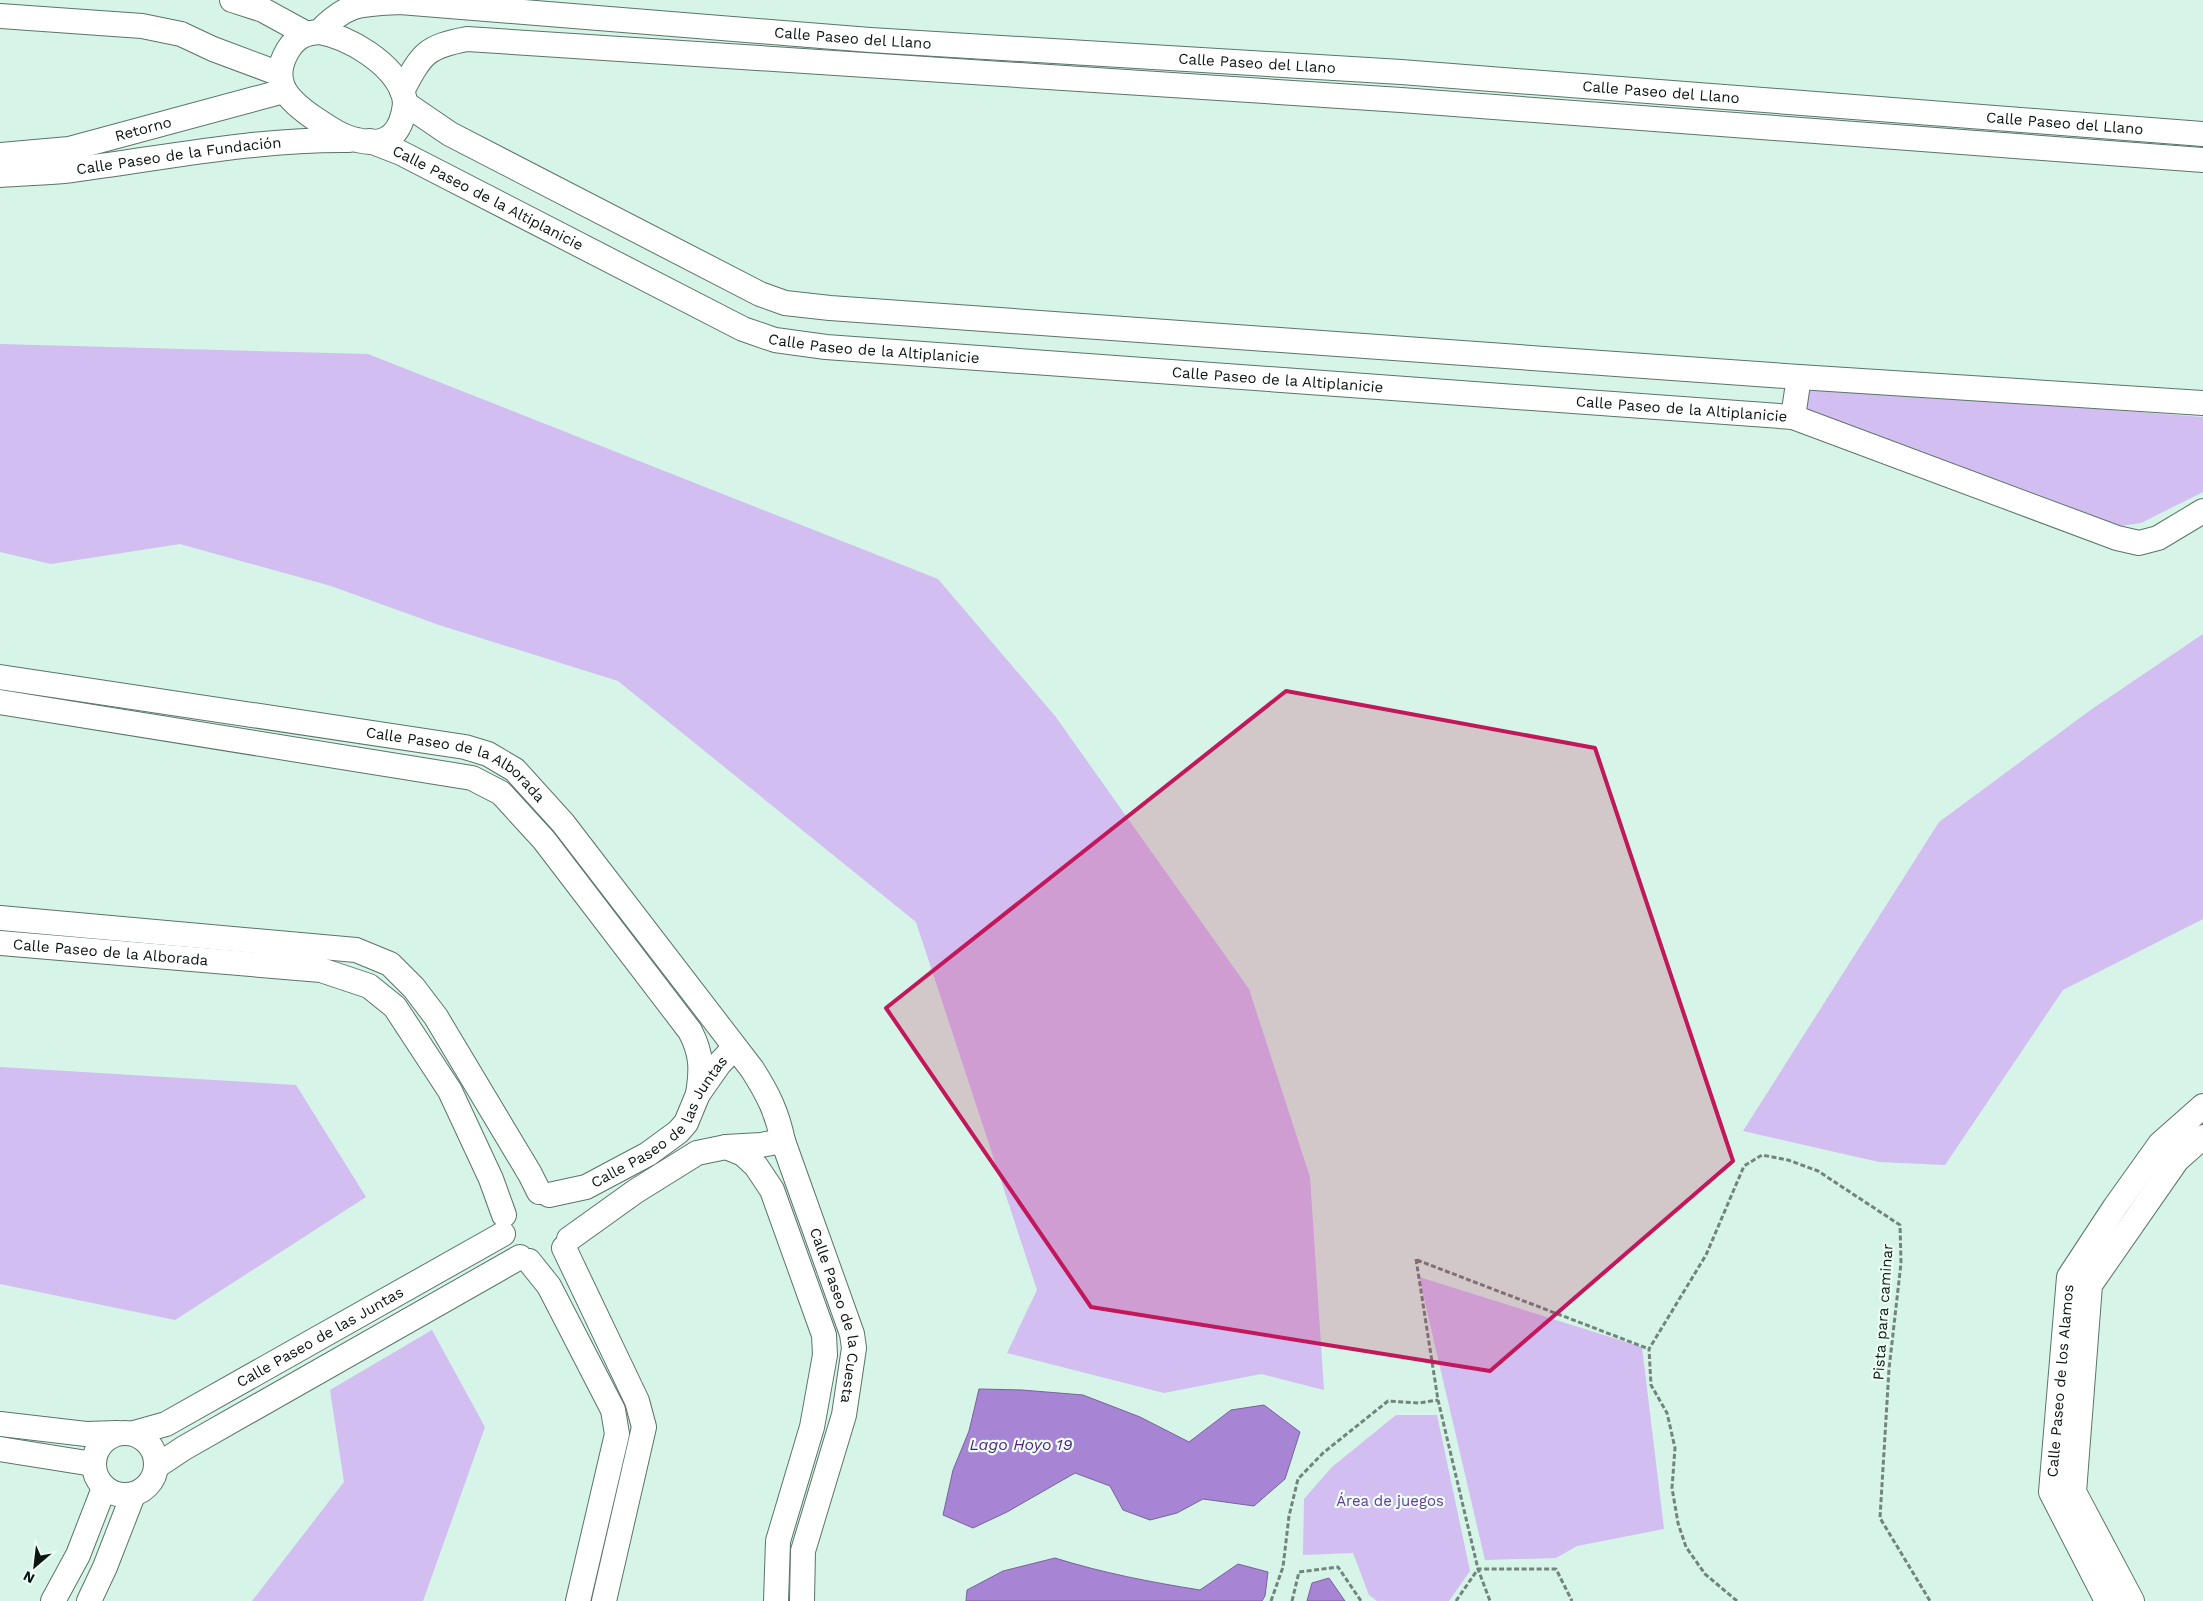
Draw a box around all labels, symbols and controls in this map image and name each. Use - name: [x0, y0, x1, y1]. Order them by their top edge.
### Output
- street label: Calle Paseo del Llano: [773, 23, 932, 53]
- street label: Calle Paseo del Llano: [1178, 50, 1336, 77]
- street label: Calle Paseo del Llano: [1582, 77, 1740, 107]
- street label: Calle Paseo del Llano: [1985, 108, 2144, 138]
- street label: Retorno: [113, 113, 173, 145]
- street label: Calle Paseo de la Fundación: [75, 133, 282, 178]
- street label: Calle Paseo de la Altiplanicie: [390, 142, 586, 254]
- street label: Calle Paseo de la Altiplanicie: [766, 329, 980, 367]
- street label: Calle Paseo de la Altiplanicie: [1171, 363, 1384, 396]
- street label: Calle Paseo de la Altiplanicie: [1575, 392, 1788, 426]
- street label: Calle Paseo de la Alborada: [365, 723, 549, 806]
- street label: Calle Paseo de la Alborada: [12, 935, 209, 970]
- street label: Calle Paseo de las Juntas: [588, 1052, 731, 1192]
- street label: Calle Paseo de la Cuesta: [806, 1225, 863, 1405]
- street label: Pista para caminar: [1869, 1243, 1897, 1381]
- street label: Calle Paseo de las Juntas: [233, 1283, 407, 1391]
- street label: Calle Paseo de los Alamos: [2043, 1284, 2077, 1478]
- water label: Lago Hoyo 19: [970, 1435, 1073, 1454]
- park label: Área de juegos: [1336, 1492, 1444, 1510]
- north arrow: [10, 1541, 60, 1591]
- text: N: [21, 1568, 37, 1587]

